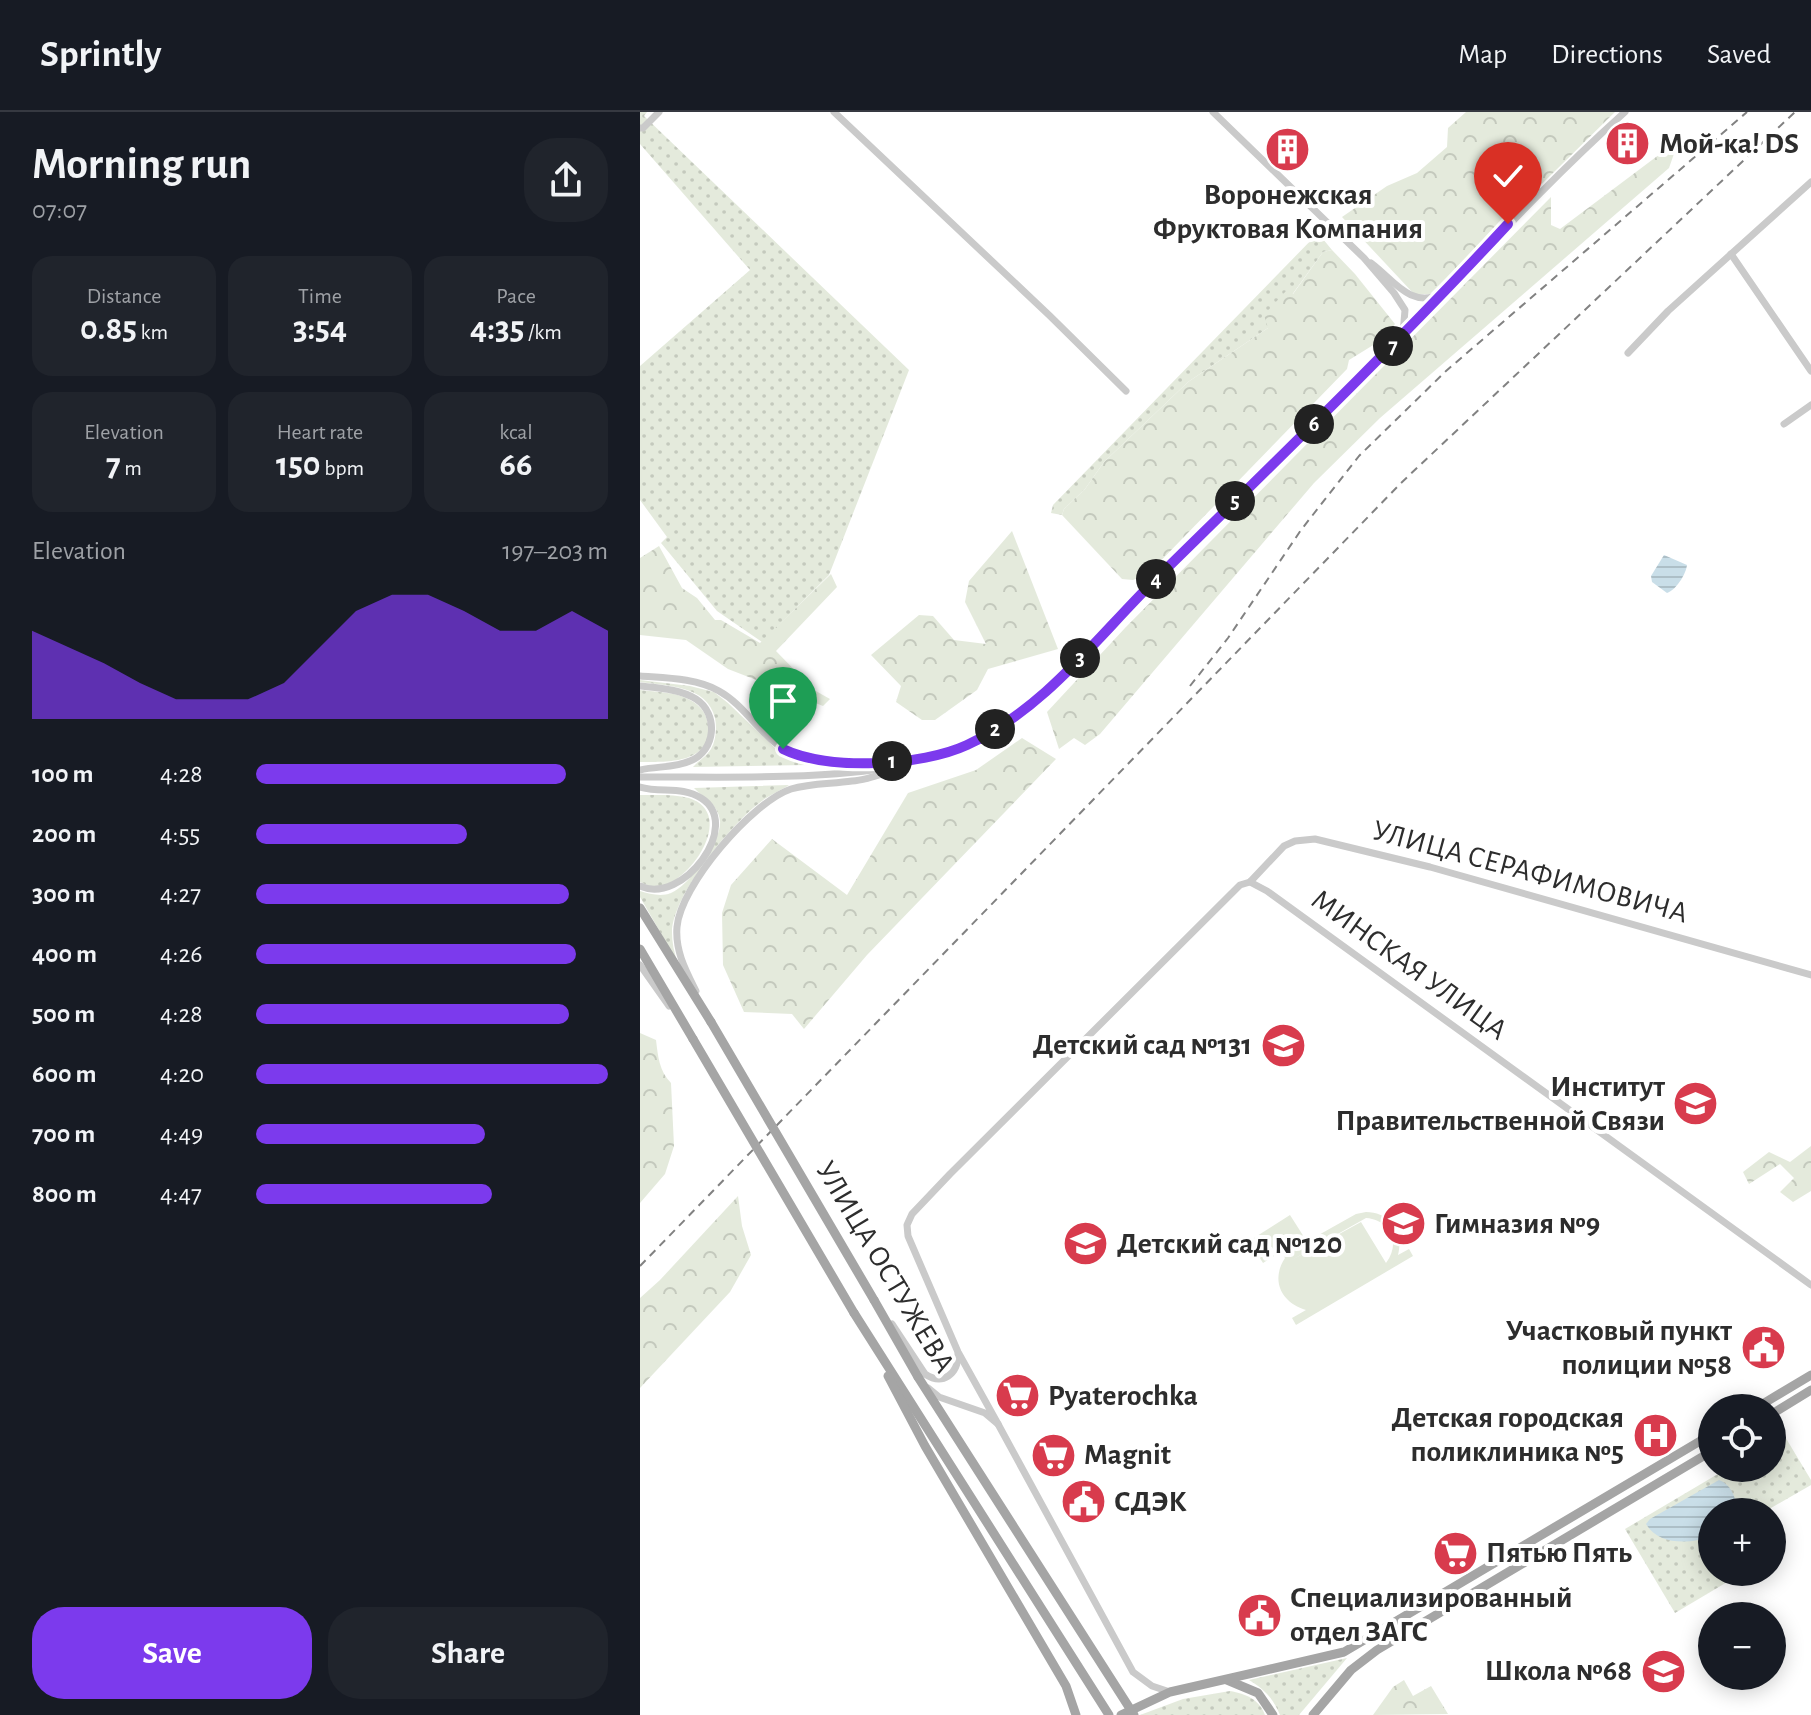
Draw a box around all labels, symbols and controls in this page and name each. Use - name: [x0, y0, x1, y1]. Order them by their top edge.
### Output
- text: Sprintly: [40, 36, 161, 74]
- text: Map: [1458, 41, 1507, 69]
- text: Directions: [1551, 41, 1663, 69]
- text: Saved: [1707, 41, 1771, 69]
- building icon: Мой-ка! DS: [1604, 120, 1652, 168]
- building icon: Воронежская Фруктовая Компания: [1264, 125, 1312, 173]
- place label: Мой-ка! DS: [1659, 129, 1799, 159]
- button: share: [524, 138, 608, 222]
- pin: [1474, 142, 1542, 224]
- text: Morning run: [32, 143, 251, 187]
- icon: check: [1486, 154, 1530, 198]
- place label: Воронежская Фруктовая Компания: [1153, 180, 1423, 244]
- text: 07:07: [32, 197, 87, 223]
- text: Distance: [87, 285, 161, 307]
- text: Time: [298, 285, 342, 307]
- text: Pace: [496, 285, 536, 307]
- text: 0.85: [80, 312, 137, 346]
- text: 3:54: [293, 312, 347, 346]
- text: 4:35: [470, 312, 524, 346]
- text: km: [137, 321, 168, 343]
- text: /km: [524, 321, 562, 343]
- pin: 7: [1373, 326, 1413, 366]
- text: 7: [1388, 335, 1398, 357]
- pin: 6: [1294, 404, 1334, 444]
- text: 6: [1309, 413, 1319, 435]
- text: Elevation: [84, 421, 164, 443]
- text: Heart rate: [277, 421, 363, 443]
- text: kcal: [499, 421, 533, 443]
- text: 7: [106, 448, 121, 482]
- text: 150: [276, 448, 321, 482]
- text: 66: [500, 448, 532, 482]
- text: m: [121, 457, 142, 479]
- text: bpm: [321, 457, 364, 479]
- pin: 5: [1215, 481, 1255, 521]
- text: 5: [1230, 490, 1240, 512]
- text: Elevation: [32, 538, 126, 564]
- text: 197–203 m: [502, 538, 608, 564]
- pin: 4: [1136, 559, 1176, 599]
- text: 4: [1150, 568, 1162, 590]
- pin: 3: [1060, 638, 1100, 678]
- text: 3: [1075, 647, 1085, 669]
- pin: [749, 667, 817, 749]
- icon: arrive: [761, 679, 805, 723]
- pin: 2: [975, 709, 1015, 749]
- text: 2: [990, 718, 1000, 740]
- pin: 1: [872, 741, 912, 781]
- text: 1: [888, 750, 896, 772]
- text: 100 m: [32, 761, 93, 787]
- text: 4:28: [160, 761, 203, 787]
- street label: УЛИЦА СЕРАФИМОВИЧА: [1369, 815, 1691, 929]
- text: 200 m: [32, 821, 96, 847]
- text: 4:55: [160, 821, 200, 847]
- text: 300 m: [32, 881, 95, 907]
- text: 4:27: [160, 881, 201, 907]
- street label: МИНСКАЯ УЛИЦА: [1306, 884, 1512, 1046]
- text: 400 m: [32, 941, 97, 967]
- text: 4:26: [160, 941, 203, 967]
- text: 500 m: [32, 1001, 95, 1027]
- text: 4:28: [160, 1001, 203, 1027]
- school or university icon: Детский сад №131: [1259, 1021, 1307, 1069]
- place label: Детский сад №131: [1033, 1030, 1252, 1060]
- text: 600 m: [32, 1061, 97, 1087]
- text: 4:20: [160, 1061, 204, 1087]
- place label: Институт Правительственной Связи: [1335, 1072, 1665, 1136]
- school or university icon: Институт Правительственной Связи: [1672, 1080, 1720, 1128]
- text: 700 m: [32, 1121, 95, 1147]
- text: 4:49: [160, 1121, 203, 1147]
- street label: УЛИЦА ОСТУЖЕВА: [810, 1156, 960, 1378]
- text: 800 m: [32, 1181, 97, 1207]
- text: 4:47: [160, 1181, 202, 1207]
- school or university icon: Гимназия №9: [1379, 1200, 1427, 1248]
- place label: Гимназия №9: [1434, 1209, 1600, 1239]
- school or university icon: Детский сад №120: [1062, 1220, 1110, 1268]
- place label: Детский сад №120: [1117, 1229, 1342, 1259]
- place label: Участковый пункт полиции №58: [1506, 1316, 1732, 1380]
- public building icon: Участковый пункт полиции №58: [1739, 1324, 1787, 1372]
- supermarket icon: Pyaterochka: [993, 1372, 1041, 1420]
- place label: Pyaterochka: [1048, 1381, 1198, 1411]
- map controls: [1698, 1394, 1786, 1690]
- button: locate: [1698, 1394, 1786, 1482]
- place label: Детская городская поликлиника №5: [1392, 1403, 1624, 1467]
- hospital icon: Детская городская поликлиника №5: [1631, 1411, 1679, 1459]
- supermarket icon: Magnit: [1029, 1431, 1077, 1479]
- place label: Magnit: [1084, 1440, 1171, 1470]
- public building icon: СДЭК: [1059, 1478, 1107, 1526]
- place label: СДЭК: [1114, 1487, 1187, 1517]
- button: +: [1698, 1498, 1786, 1586]
- supermarket icon: Пятью Пять: [1431, 1529, 1479, 1577]
- place label: Пятью Пять: [1486, 1538, 1632, 1568]
- place label: Специализированный отдел ЗАГС: [1290, 1583, 1572, 1647]
- public building icon: Специализированный отдел ЗАГС: [1235, 1591, 1283, 1639]
- button: −: [1698, 1602, 1786, 1690]
- button: Save: [32, 1607, 312, 1699]
- button: Share: [328, 1607, 608, 1699]
- school or university icon: Школа №68: [1639, 1647, 1687, 1695]
- place label: Школа №68: [1485, 1656, 1632, 1686]

